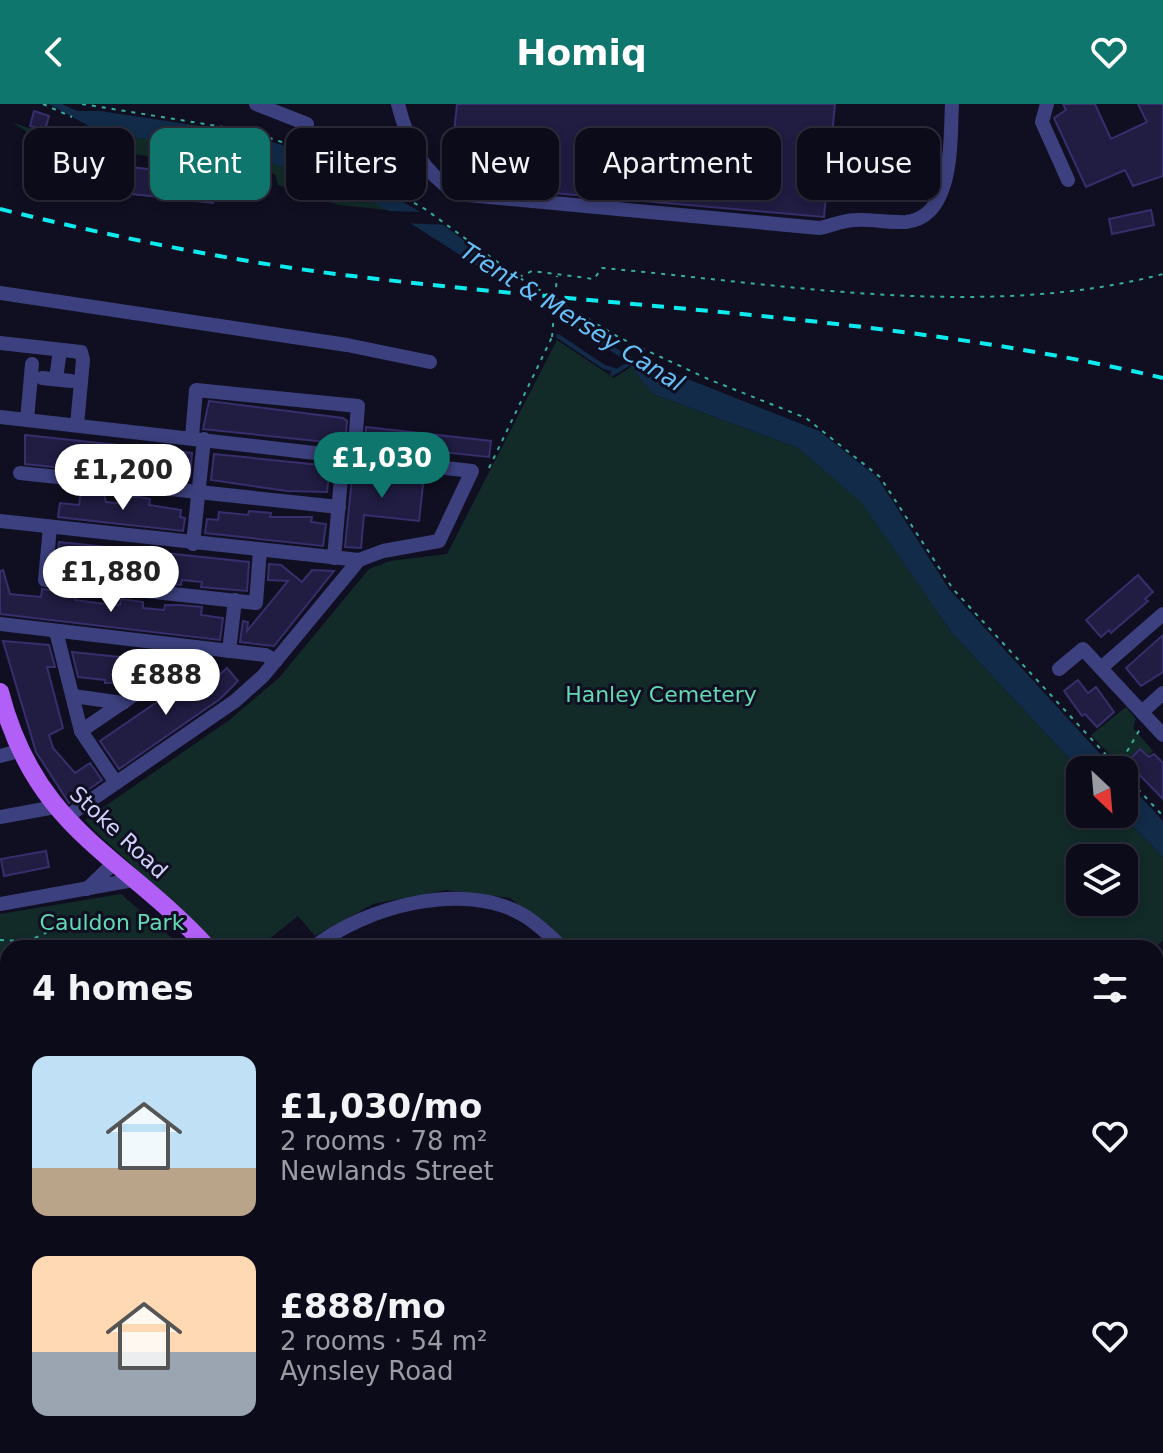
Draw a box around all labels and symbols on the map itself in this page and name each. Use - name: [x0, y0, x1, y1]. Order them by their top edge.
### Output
- water label: Trent & Mersey Canal: [455, 237, 689, 398]
- pin: £1,030: [317, 432, 447, 500]
- pin: £1,200: [58, 444, 188, 512]
- pin: £1,880: [46, 546, 176, 614]
- pin: £888: [119, 649, 213, 717]
- park label: Hanley Cemetery: [565, 682, 757, 707]
- north arrow: [1066, 756, 1138, 828]
- street label: Stoke Road: [65, 781, 172, 884]
- park label: Cauldon Park: [40, 910, 185, 935]

